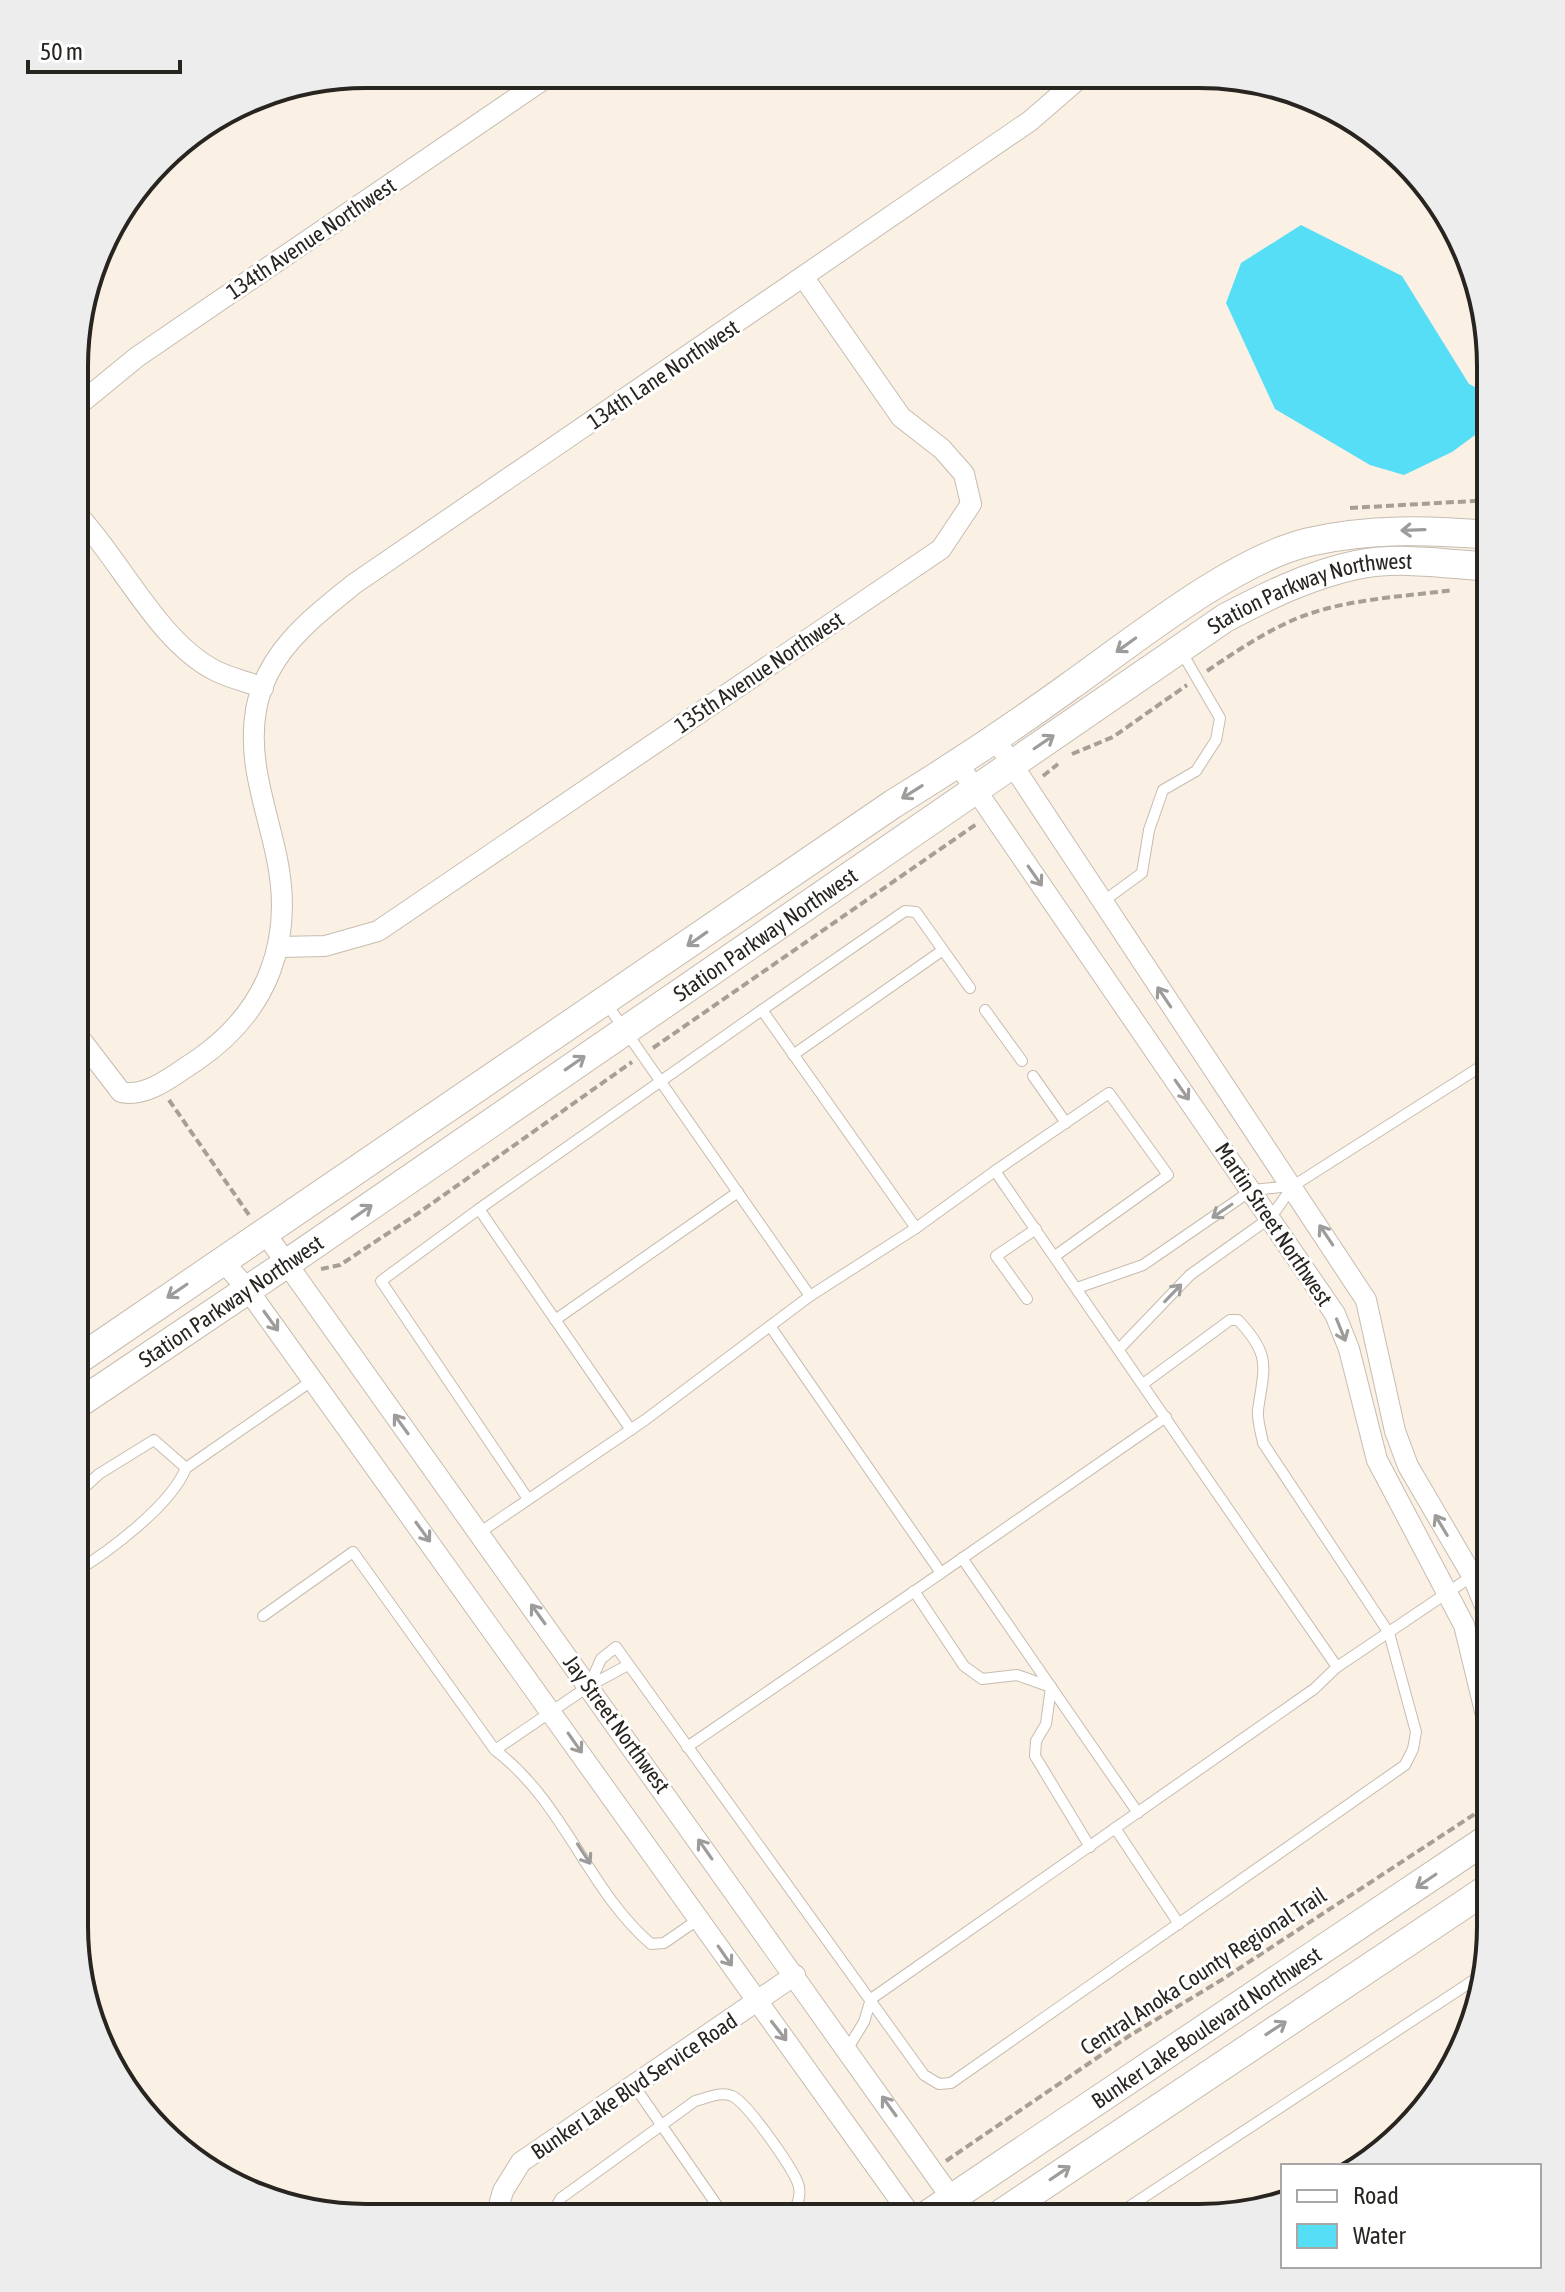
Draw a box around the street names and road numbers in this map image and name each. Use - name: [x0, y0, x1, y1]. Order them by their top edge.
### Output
- street label: 134th Avenue Northwest: [221, 172, 401, 304]
- street label: 134th Lane Northwest: [582, 314, 744, 434]
- street label: Station Parkway Northwest: [1202, 548, 1413, 639]
- street label: 135th Avenue Northwest: [669, 606, 849, 738]
- street label: Station Parkway Northwest: [668, 862, 862, 1007]
- street label: Martin Street Northwest: [1210, 1137, 1338, 1311]
- street label: Station Parkway Northwest: [134, 1229, 328, 1372]
- street label: Jay Street Northwest: [558, 1650, 676, 1798]
- street label: Central Anoka County Regional Trail: [1075, 1882, 1331, 2060]
- street label: Bunker Lake Boulevard Northwest: [1087, 1941, 1326, 2114]
- street label: Bunker Lake Blvd Service Road: [526, 2007, 742, 2165]

